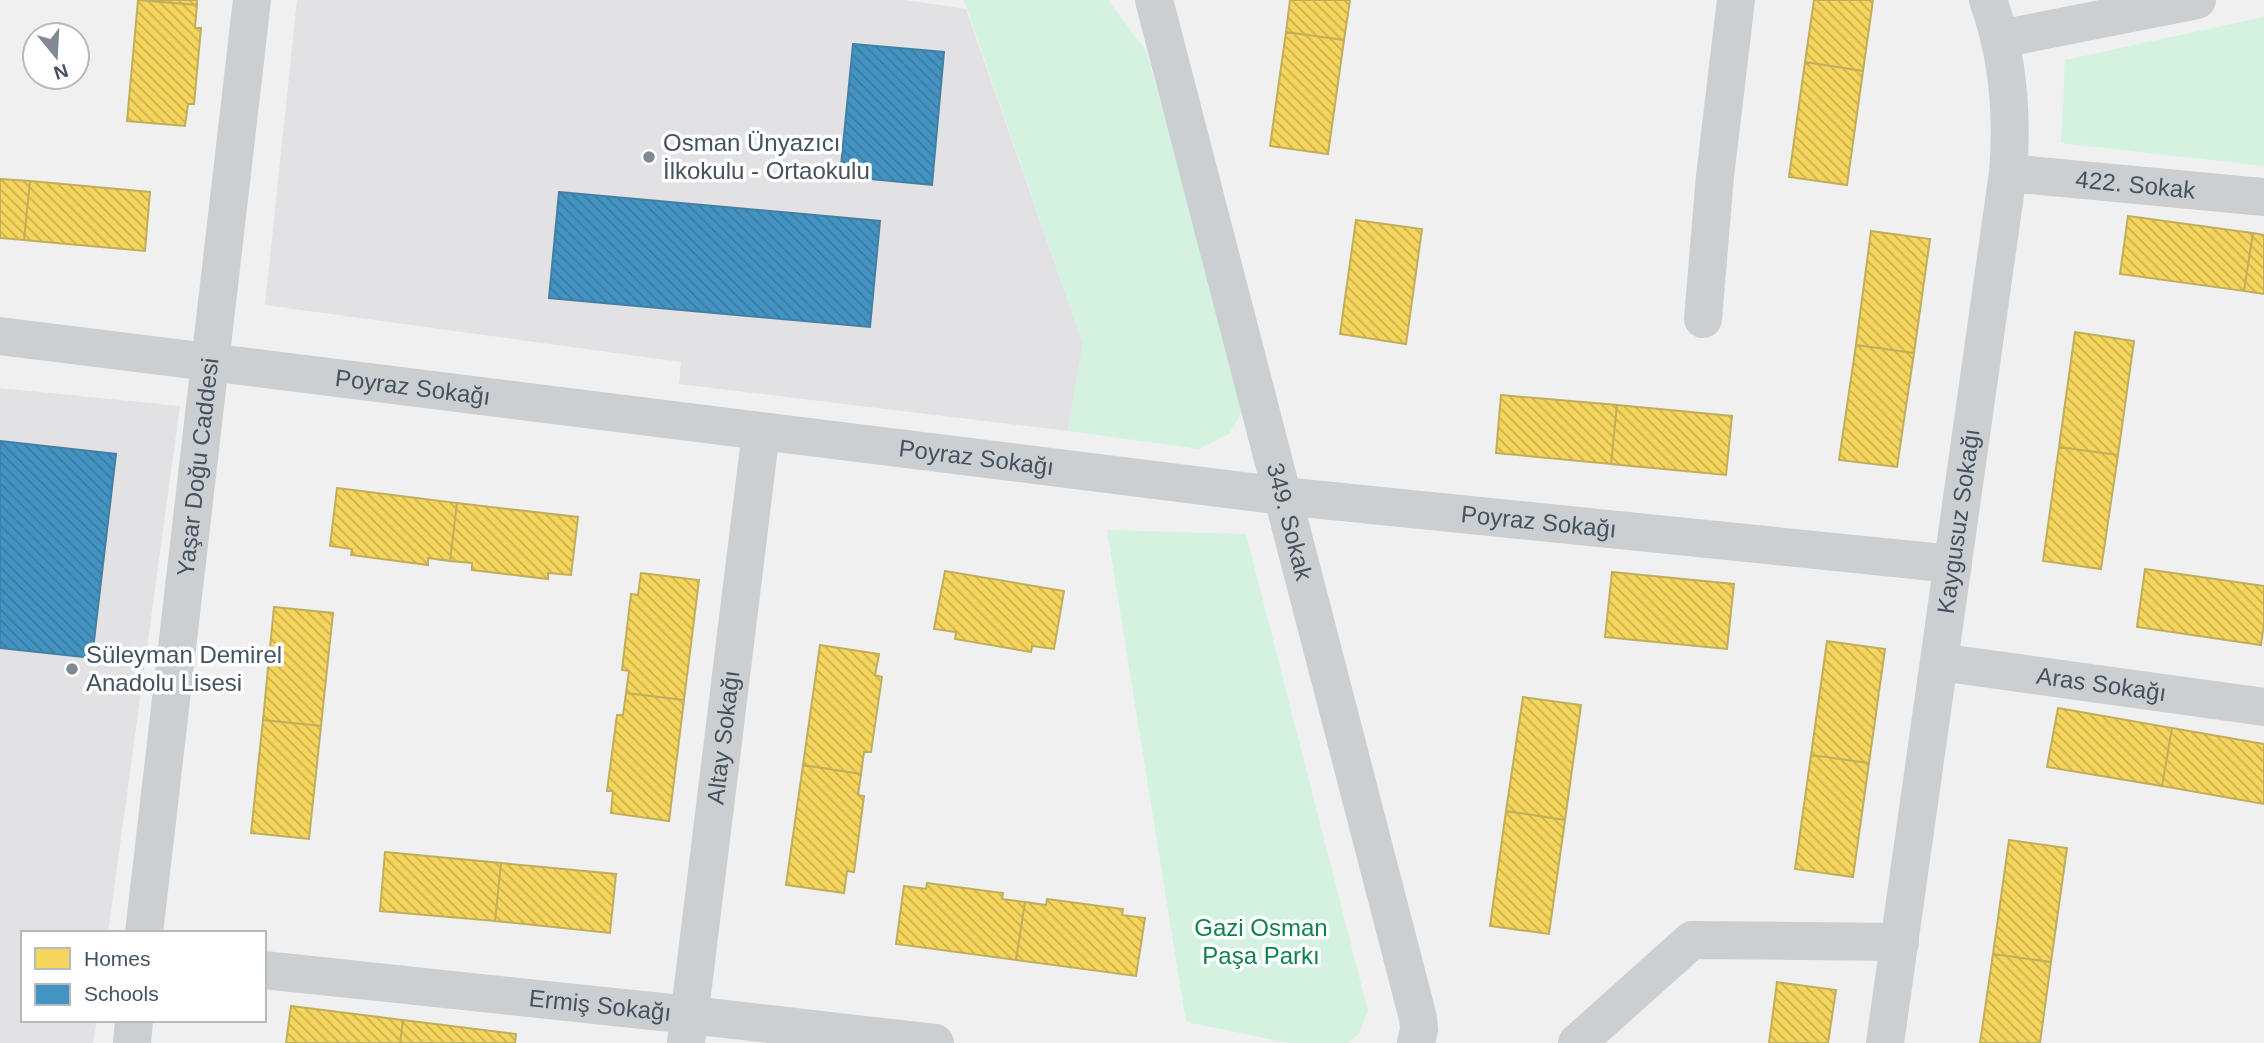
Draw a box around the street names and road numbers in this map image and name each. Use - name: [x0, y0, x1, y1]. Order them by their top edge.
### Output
- street label: 422. Sokak: [2074, 165, 2198, 204]
- street label: Yaşar Doğu Caddesi: [171, 356, 223, 578]
- street label: Poyraz Sokağı: [334, 364, 492, 410]
- street label: Kaygusuz Sokağı: [1932, 427, 1985, 616]
- street label: Poyraz Sokağı: [897, 434, 1056, 480]
- street label: 349. Sokak: [1262, 460, 1318, 584]
- street label: Poyraz Sokağı: [1460, 500, 1618, 543]
- street label: Aras Sokağı: [2035, 662, 2168, 706]
- street label: Altay Sokağı: [701, 669, 745, 806]
- street label: Ermiş Sokağı: [528, 984, 673, 1026]

